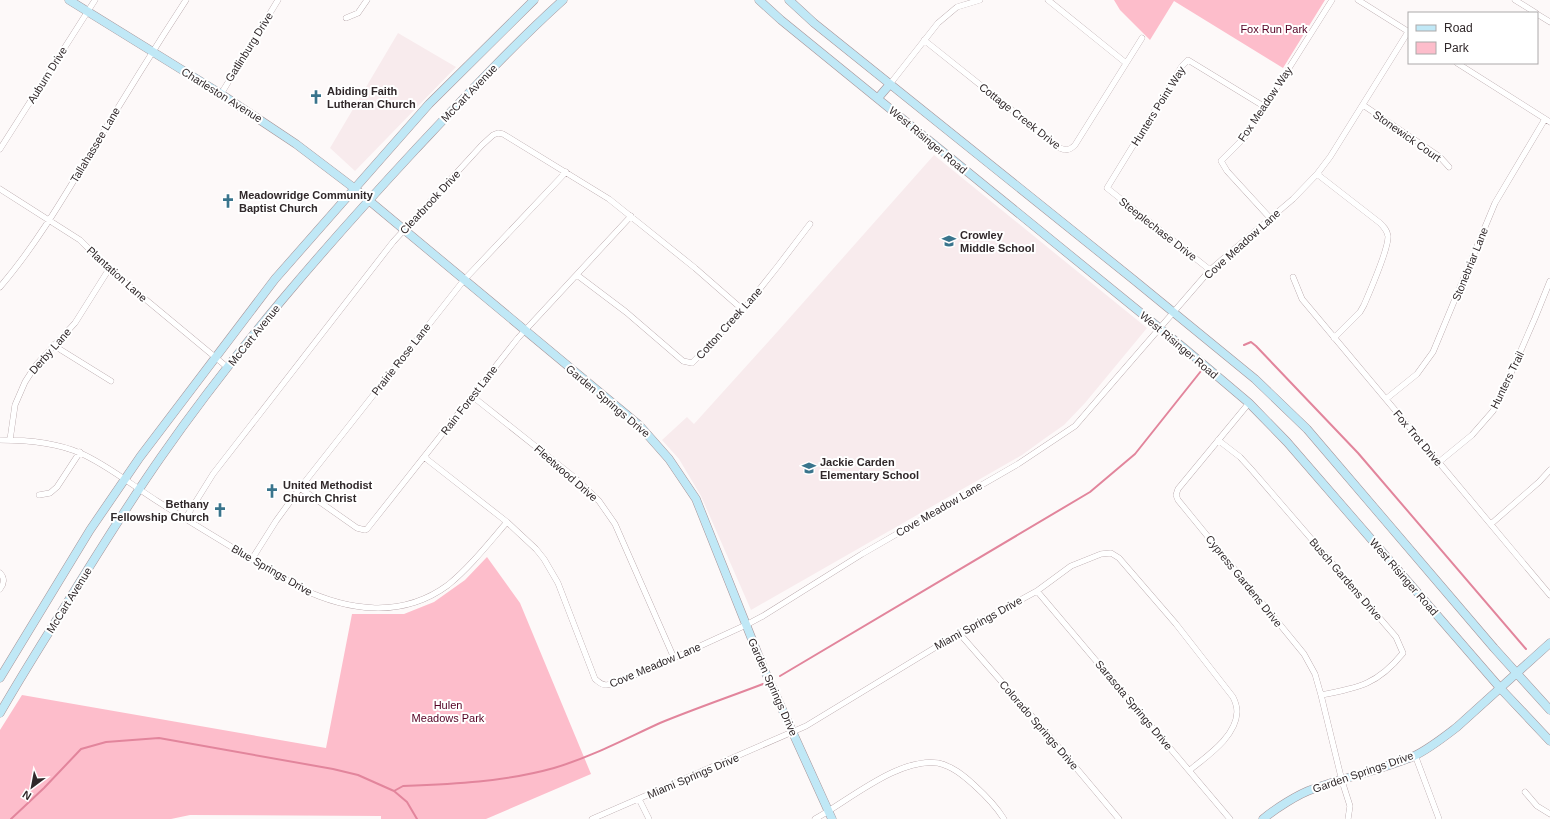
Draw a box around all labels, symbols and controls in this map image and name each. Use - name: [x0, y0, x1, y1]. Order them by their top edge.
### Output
- street label: Gatlinburg Drive: [223, 10, 275, 84]
- legend: [1408, 12, 1538, 64]
- text: Road: [1444, 21, 1473, 35]
- park label: Fox Run Park: [1240, 23, 1308, 35]
- text: Park: [1444, 41, 1470, 55]
- street label: Auburn Drive: [25, 45, 69, 105]
- street label: McCart Avenue: [439, 62, 499, 124]
- street label: Hunters Point Way: [1129, 64, 1188, 148]
- street label: Fox Meadow Way: [1236, 64, 1295, 144]
- street label: Charleston Avenue: [179, 65, 265, 125]
- street label: Cottage Creek Drive: [977, 81, 1063, 151]
- place label: Abiding Faith Lutheran Church: [327, 85, 416, 110]
- church icon: Abiding Faith Lutheran Church: [308, 89, 324, 105]
- street label: West Risinger Road: [887, 104, 969, 176]
- street label: Tallahassee Lane: [68, 105, 122, 185]
- street label: Stonewick Court: [1371, 108, 1443, 164]
- street label: Clearbrook Drive: [397, 168, 463, 236]
- place label: Meadowridge Community Baptist Church: [239, 189, 374, 214]
- church icon: Meadowridge Community Baptist Church: [220, 193, 236, 209]
- street label: Steeplechase Drive: [1117, 195, 1199, 263]
- street label: Cove Meadow Lane: [1202, 207, 1282, 281]
- street label: Stonebriar Lane: [1450, 225, 1490, 303]
- place label: Crowley Middle School: [960, 229, 1035, 254]
- school or university icon: Crowley Middle School: [941, 233, 957, 249]
- street label: Plantation Lane: [85, 244, 149, 304]
- street label: Cotton Creek Lane: [694, 285, 764, 361]
- street label: McCart Avenue: [226, 302, 282, 368]
- street label: West Risinger Road: [1138, 309, 1220, 381]
- street label: Prairie Rose Lane: [369, 321, 433, 397]
- street label: Derby Lane: [27, 326, 73, 376]
- street label: Hunters Trail: [1488, 349, 1526, 411]
- street label: Garden Springs Drive: [564, 362, 652, 440]
- street label: Rain Forest Lane: [438, 363, 500, 437]
- street label: Fox Trot Drive: [1391, 408, 1445, 468]
- street label: Fleetwood Drive: [532, 442, 600, 504]
- place label: Jackie Carden Elementary School: [820, 456, 919, 481]
- school or university icon: Jackie Carden Elementary School: [801, 460, 817, 476]
- place label: United Methodist Church Christ: [283, 479, 373, 504]
- street label: Cove Meadow Lane: [894, 479, 984, 539]
- church icon: United Methodist Church Christ: [264, 483, 280, 499]
- place label: Bethany Fellowship Church: [111, 498, 210, 523]
- church icon: Bethany Fellowship Church: [212, 502, 228, 518]
- street label: Cypress Gardens Drive: [1203, 533, 1285, 629]
- street label: Busch Gardens Drive: [1307, 536, 1385, 622]
- street label: West Risinger Road: [1367, 536, 1441, 618]
- street label: Blue Springs Drive: [230, 542, 314, 598]
- street label: McCart Avenue: [44, 565, 94, 635]
- street label: Miami Springs Drive: [932, 594, 1024, 652]
- street label: Garden Springs Drive: [746, 636, 800, 738]
- street label: Cove Meadow Lane: [608, 640, 702, 690]
- street label: Sarasota Springs Drive: [1093, 658, 1175, 752]
- street label: Colorado Springs Drive: [997, 678, 1081, 772]
- park label: Hulen Meadows Park: [412, 699, 485, 724]
- street label: Garden Springs Drive: [1311, 749, 1415, 795]
- street label: Miami Springs Drive: [645, 751, 741, 801]
- north arrow: [12, 767, 52, 807]
- text: N: [20, 788, 33, 803]

